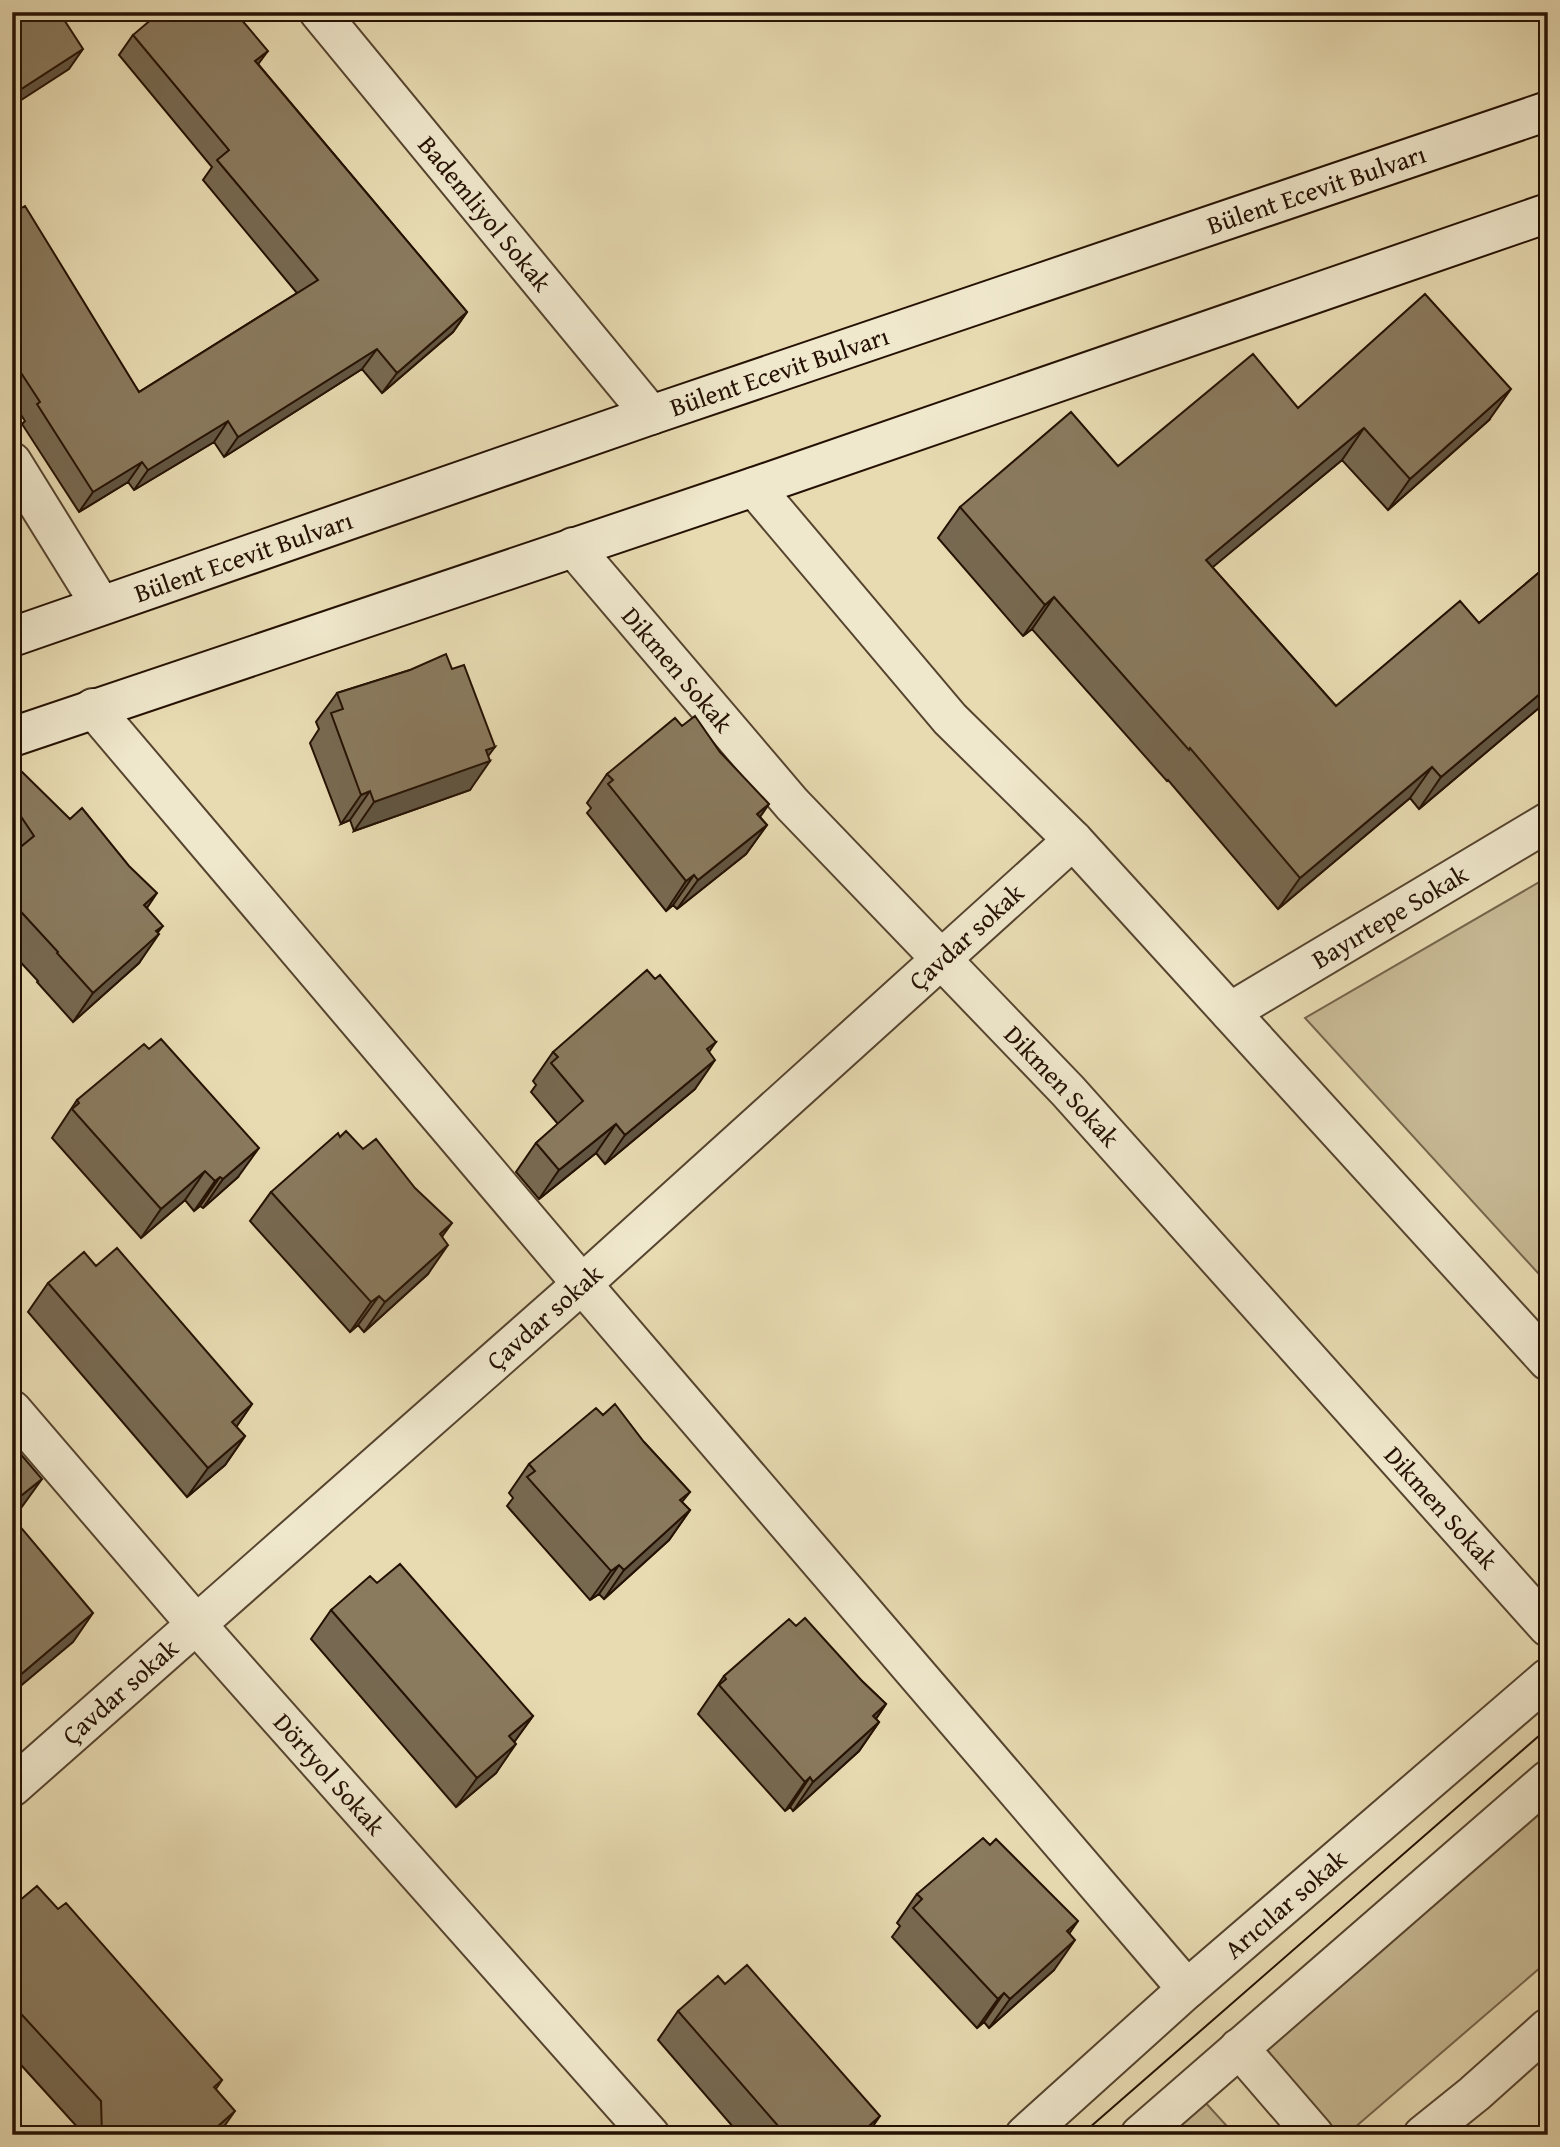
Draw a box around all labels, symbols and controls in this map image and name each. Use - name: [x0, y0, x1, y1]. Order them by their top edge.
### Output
- street label: Bademliyol Sokak: [409, 126, 562, 300]
- street label: Bülent Ecevit Bulvarı: [1202, 134, 1431, 244]
- street label: Bülent Ecevit Bulvarı: [665, 316, 894, 426]
- street label: Bülent Ecevit Bulvarı: [129, 500, 358, 612]
- street label: Dikmen Sokak: [613, 598, 743, 741]
- street label: Bayırtepe Sokak: [1304, 854, 1476, 978]
- street label: Çavdar sokak: [899, 873, 1033, 999]
- street label: Dikmen Sokak: [995, 1016, 1130, 1156]
- street label: Çavdar sokak: [477, 1254, 611, 1379]
- street label: Dikmen Sokak: [1375, 1437, 1508, 1578]
- street label: Çavdar sokak: [53, 1629, 187, 1754]
- street label: Dörtyol Sokak: [265, 1704, 395, 1844]
- street label: Arıcılar sokak: [1215, 1839, 1356, 1968]

